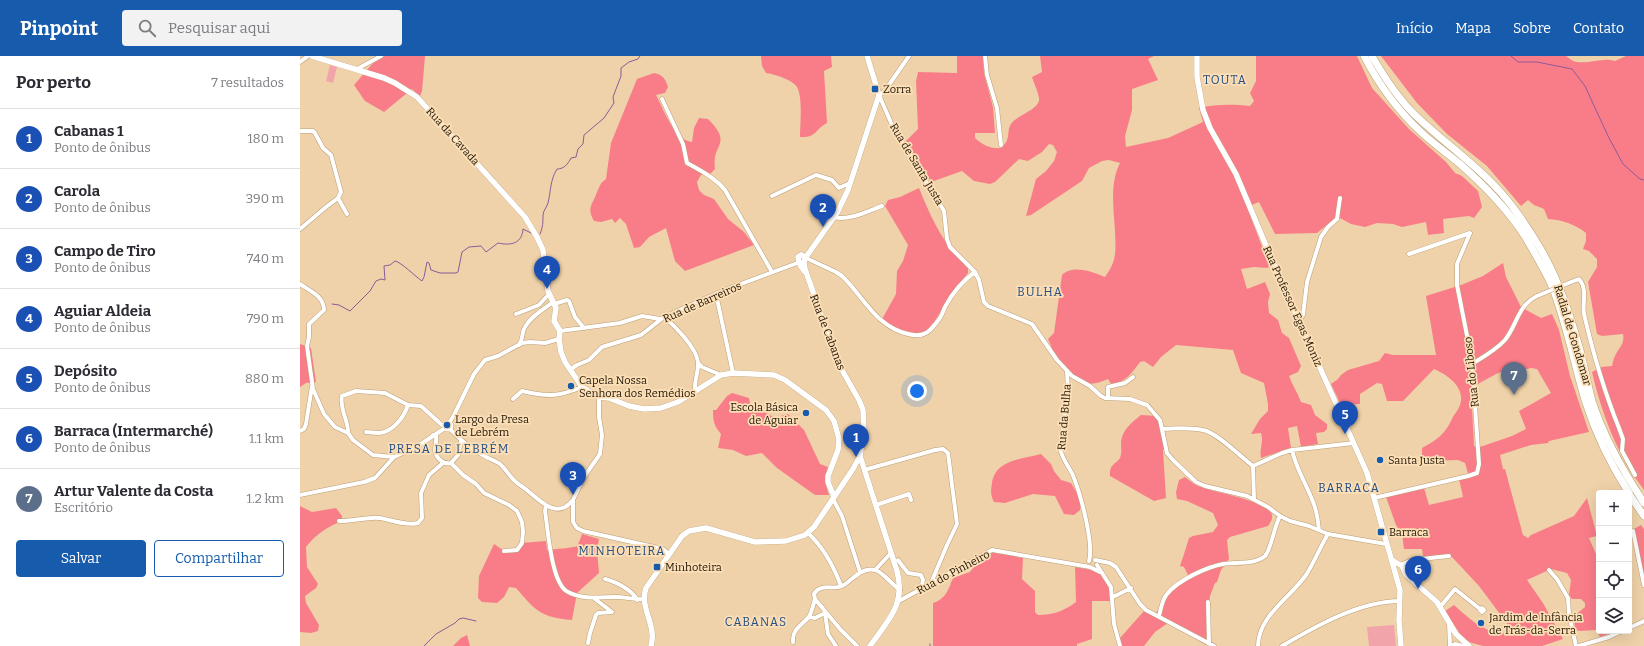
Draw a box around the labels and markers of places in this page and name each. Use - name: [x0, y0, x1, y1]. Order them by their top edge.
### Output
- place label: Zorra: [883, 83, 911, 96]
- marker: Zorra: [870, 84, 880, 94]
- pin: 2: [810, 194, 836, 227]
- pin: 4: [534, 256, 560, 289]
- pin: 7: [1501, 362, 1527, 395]
- place label: Capela Nossa Senhora dos Remédios: [579, 374, 696, 400]
- marker: Capela Nossa Senhora dos Remédios: [566, 381, 576, 391]
- place label: Escola Básica de Aguiar: [730, 401, 798, 427]
- pin: 5: [1332, 401, 1358, 434]
- marker: Escola Básica de Aguiar: [801, 408, 811, 418]
- place label: Largo da Presa de Lebrém: [455, 413, 529, 439]
- marker: Largo da Presa de Lebrém: [442, 420, 452, 430]
- pin: 1: [843, 424, 869, 457]
- place label: Santa Justa: [1388, 454, 1445, 467]
- marker: Santa Justa: [1375, 455, 1385, 465]
- pin: 3: [560, 462, 586, 495]
- place label: Barraca: [1389, 526, 1429, 539]
- marker: Barraca: [1376, 527, 1386, 537]
- pin: 6: [1405, 556, 1431, 589]
- place label: Minhoteira: [665, 561, 722, 574]
- marker: Minhoteira: [652, 562, 662, 572]
- place label: Jardim de Infância de Trás-da-Serra: [1488, 611, 1583, 637]
- marker: Jardim de Infância de Trás-da-Serra: [1476, 618, 1486, 628]

